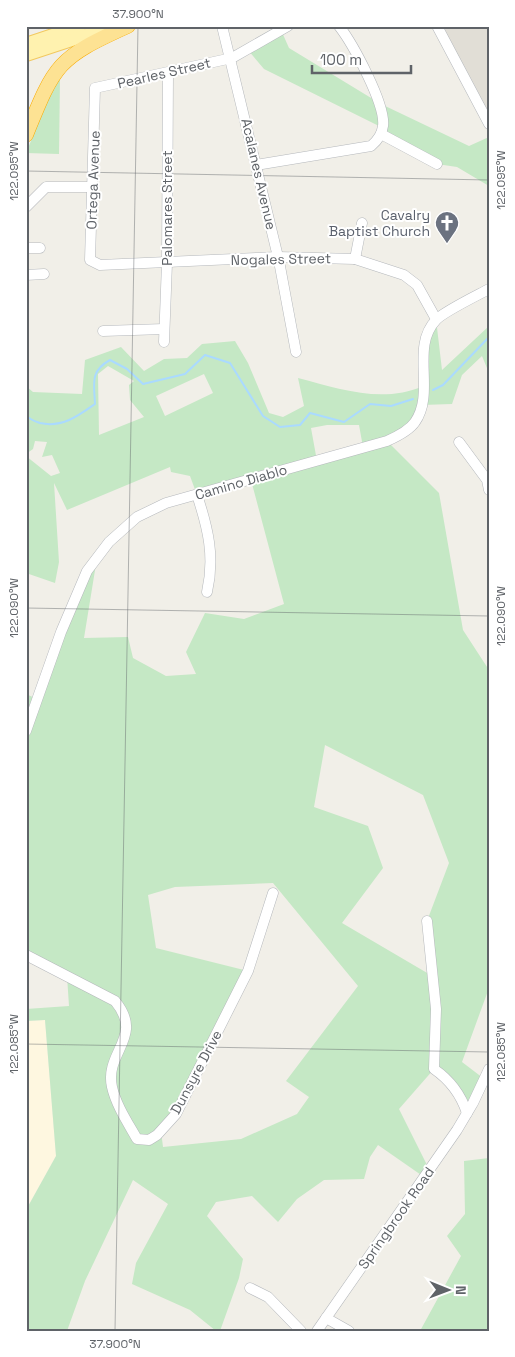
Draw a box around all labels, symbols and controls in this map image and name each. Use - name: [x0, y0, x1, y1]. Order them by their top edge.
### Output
- text: 37.900°N: [112, 6, 164, 22]
- scale bar: [312, 42, 411, 74]
- text: 100 m: [320, 50, 362, 69]
- street label: Pearles Street: [116, 54, 212, 92]
- street label: Acalanes Avenue: [237, 117, 281, 231]
- street label: Ortega Avenue: [82, 130, 104, 230]
- text: 122.095°W: [6, 141, 22, 201]
- street label: Palomares Street: [158, 150, 176, 266]
- text: 122.095°W: [493, 150, 509, 210]
- place label: Cavalry Baptist Church: [329, 206, 430, 240]
- church icon: Cavalry Baptist Church: [434, 210, 460, 244]
- street label: Nogales Street: [231, 249, 331, 269]
- street label: Camino Diablo: [193, 460, 289, 504]
- text: 122.090°W: [6, 577, 22, 638]
- text: 122.090°W: [493, 585, 509, 646]
- text: 122.085°W: [6, 1014, 22, 1074]
- text: 122.085°W: [493, 1022, 509, 1082]
- street label: Dunsyre Drive: [166, 1027, 226, 1117]
- street label: Springbrook Road: [354, 1163, 438, 1273]
- north arrow: [422, 1264, 472, 1314]
- text: N: [452, 1285, 470, 1295]
- text: 37.900°N: [89, 1336, 141, 1352]

